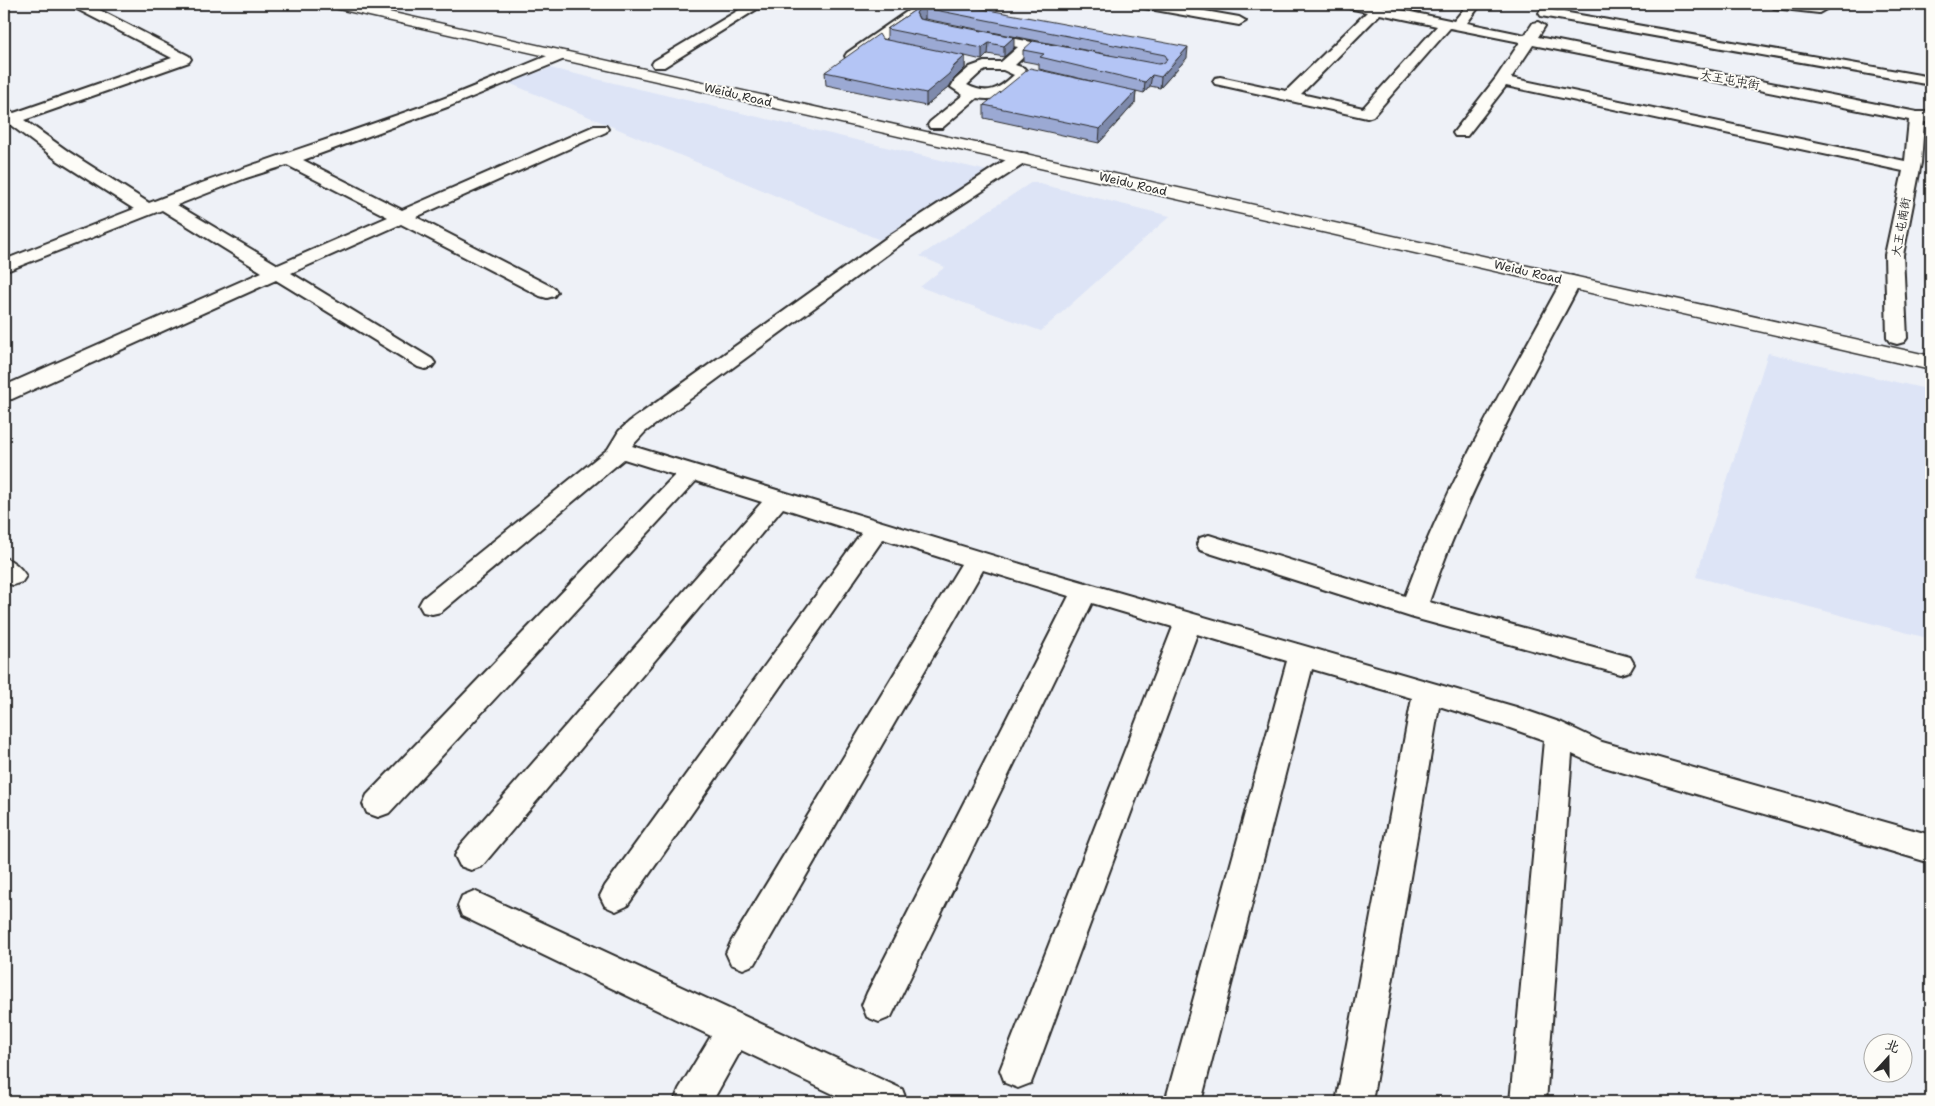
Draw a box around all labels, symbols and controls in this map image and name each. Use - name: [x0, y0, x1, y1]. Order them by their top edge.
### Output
- street label: 大王屯中街: [1699, 66, 1761, 94]
- street label: Weidu Road: [702, 79, 774, 111]
- street label: Weidu Road: [1097, 168, 1169, 200]
- street label: 大王屯南街: [1888, 196, 1914, 258]
- street label: Weidu Road: [1492, 256, 1564, 288]
- north arrow: [1862, 1034, 1912, 1084]
- text: 北: [1883, 1035, 1902, 1057]

